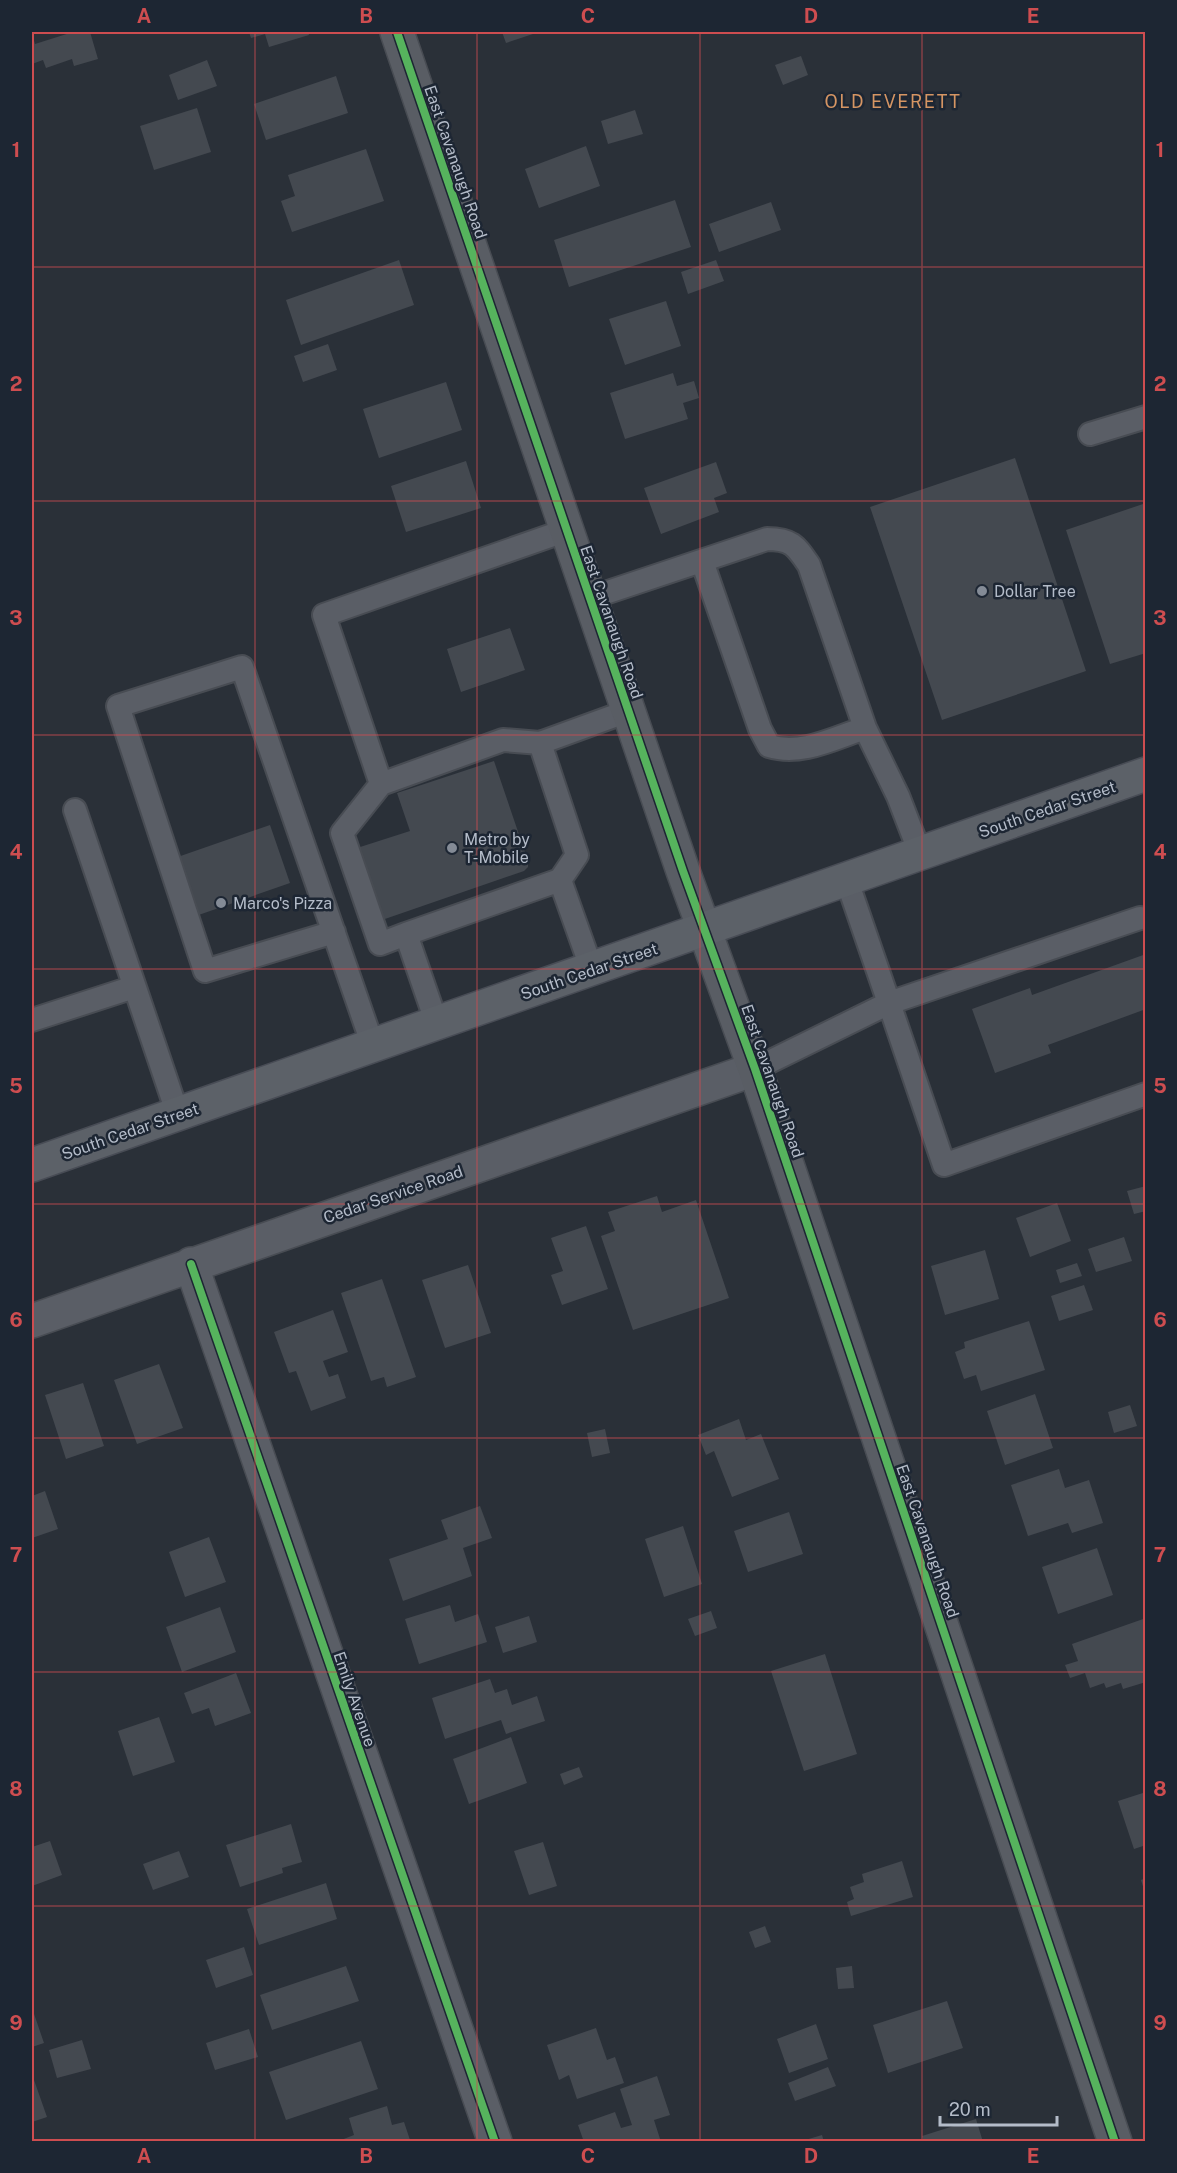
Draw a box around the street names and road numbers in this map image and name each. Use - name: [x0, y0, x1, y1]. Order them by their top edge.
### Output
- street label: East Cavanaugh Road: [420, 83, 491, 241]
- street label: East Cavanaugh Road: [576, 543, 647, 701]
- street label: South Cedar Street: [976, 777, 1118, 842]
- street label: South Cedar Street: [518, 939, 660, 1004]
- street label: East Cavanaugh Road: [737, 1002, 808, 1160]
- street label: South Cedar Street: [59, 1099, 201, 1164]
- street label: Cedar Service Road: [321, 1162, 465, 1227]
- street label: East Cavanaugh Road: [892, 1462, 963, 1620]
- street label: Emily Avenue: [329, 1649, 380, 1749]

